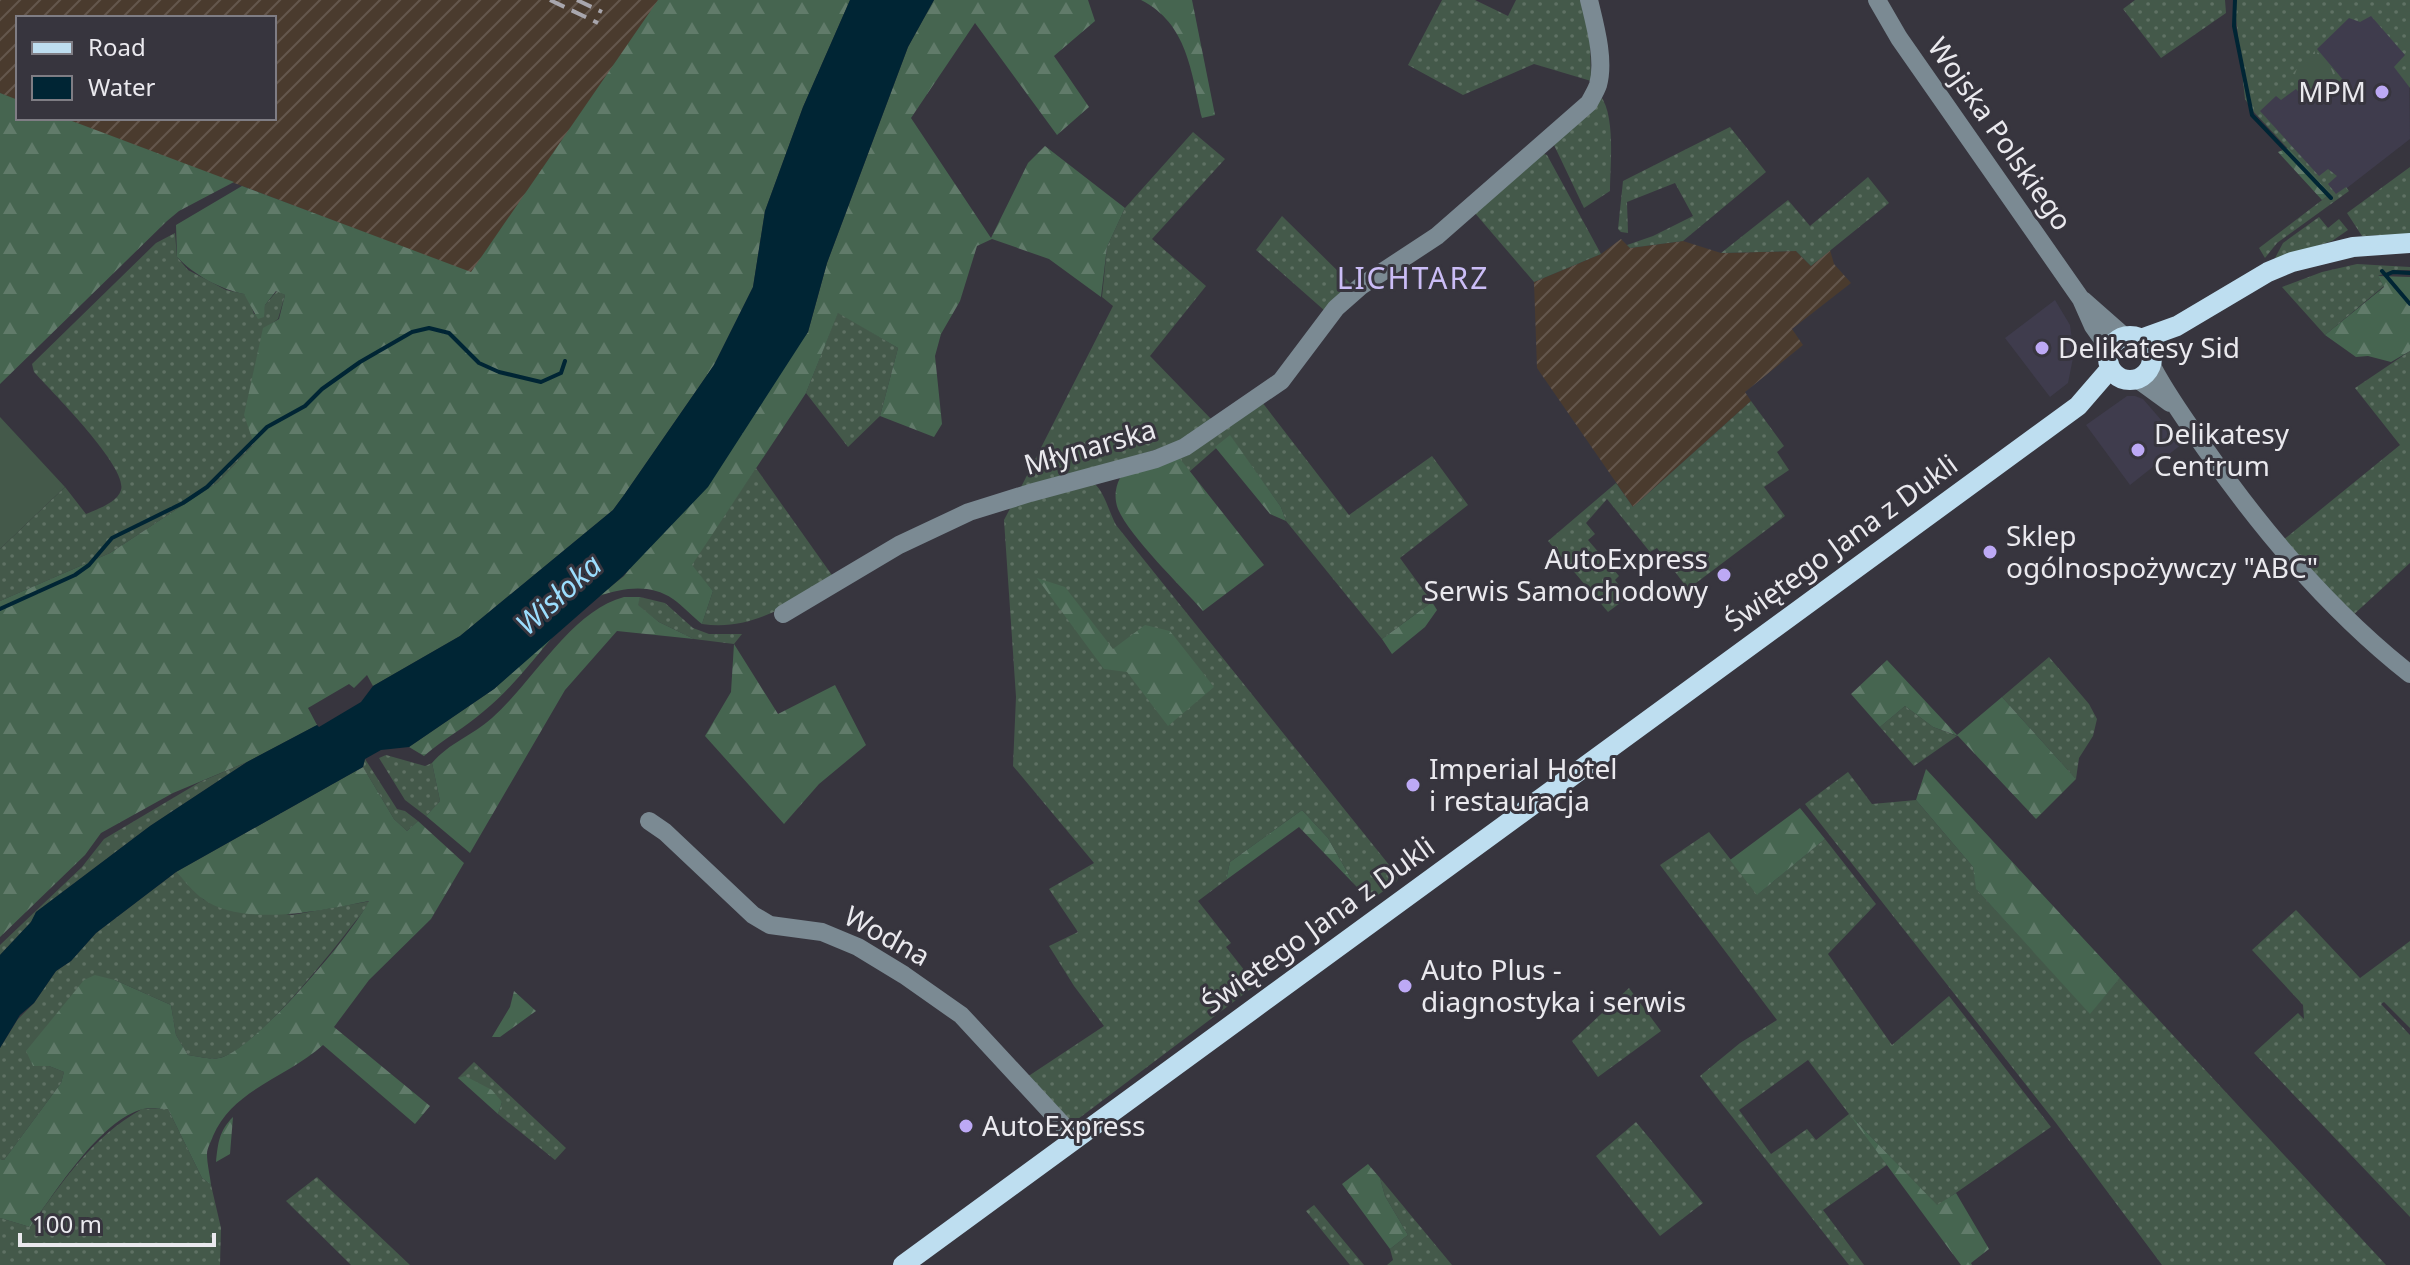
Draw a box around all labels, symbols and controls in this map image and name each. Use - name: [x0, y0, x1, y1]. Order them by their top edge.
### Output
- legend: [16, 16, 276, 120]
- street label: Wojska Polskiego: [1920, 29, 2082, 238]
- text: Road: [88, 30, 146, 63]
- text: Water: [88, 70, 156, 103]
- place label: MPM: [2298, 72, 2366, 110]
- marker: MPM: [2373, 83, 2391, 101]
- district label: LICHTARZ: [1337, 257, 1489, 298]
- place label: Delikatesy Sid: [2058, 328, 2240, 366]
- marker: Delikatesy Sid: [2033, 339, 2051, 357]
- street label: Młynarska: [1019, 409, 1160, 483]
- place label: Delikatesy Centrum: [2154, 414, 2290, 484]
- marker: Delikatesy Centrum: [2129, 441, 2147, 459]
- street label: Świętego Jana z Dukli: [1716, 445, 1964, 640]
- place label: Sklep ogólnospożywczy "ABC": [2006, 516, 2318, 586]
- place label: AutoExpress Serwis Samochodowy: [1424, 539, 1709, 609]
- marker: Sklep ogólnospożywczy "ABC": [1981, 543, 1999, 561]
- water label: Wisłoka: [506, 544, 610, 644]
- marker: AutoExpress Serwis Samochodowy: [1715, 566, 1733, 584]
- place label: Imperial Hotel i restauracja: [1429, 749, 1618, 819]
- marker: Imperial Hotel i restauracja: [1404, 776, 1422, 794]
- street label: Świętego Jana z Dukli: [1193, 827, 1441, 1022]
- street label: Wodna: [838, 896, 937, 974]
- place label: Auto Plus - diagnostyka i serwis: [1421, 950, 1686, 1020]
- marker: Auto Plus - diagnostyka i serwis: [1396, 977, 1414, 995]
- place label: AutoExpress: [982, 1106, 1145, 1144]
- marker: AutoExpress: [957, 1117, 975, 1135]
- scale bar: [20, 1197, 214, 1247]
- text: 100 m: [32, 1207, 102, 1240]

